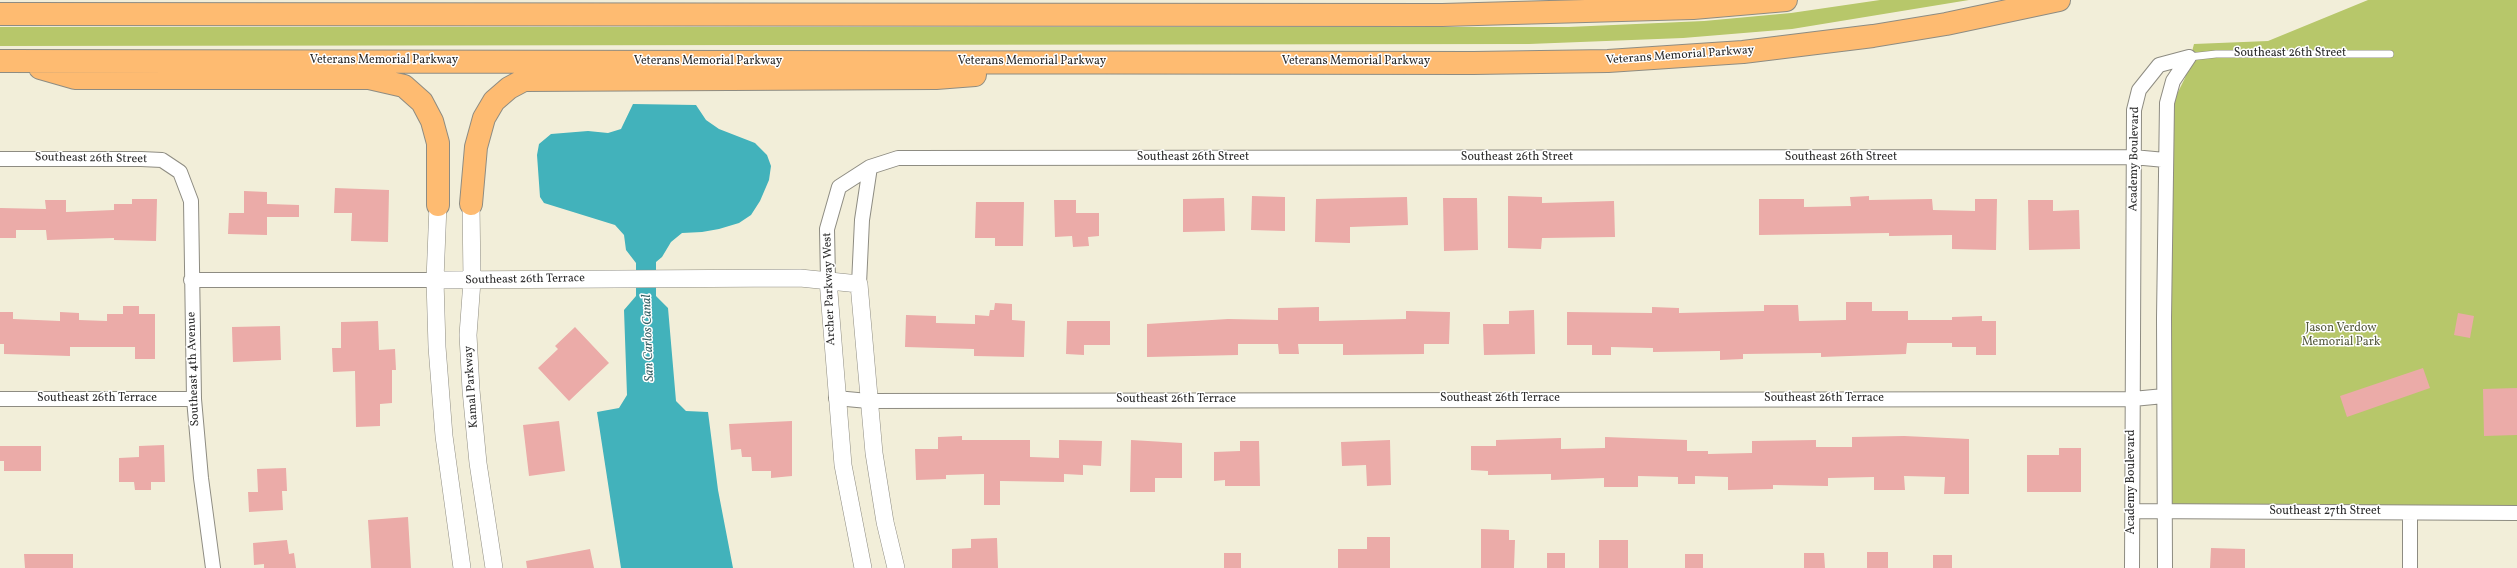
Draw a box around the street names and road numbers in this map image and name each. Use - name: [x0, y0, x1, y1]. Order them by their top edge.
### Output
- street label: Veterans Memorial Parkway: [1605, 44, 1755, 68]
- street label: Southeast 26th Street: [2234, 47, 2346, 61]
- street label: Veterans Memorial Parkway: [310, 54, 458, 68]
- street label: Veterans Memorial Parkway: [634, 55, 782, 69]
- street label: Veterans Memorial Parkway: [958, 55, 1106, 69]
- street label: Veterans Memorial Parkway: [1282, 55, 1430, 69]
- street label: Academy Boulevard: [2127, 106, 2143, 212]
- street label: Southeast 26th Street: [35, 151, 147, 167]
- street label: Southeast 26th Street: [1137, 151, 1249, 165]
- street label: Southeast 26th Street: [1461, 151, 1573, 165]
- street label: Southeast 26th Street: [1785, 151, 1897, 165]
- street label: Archer Parkway West: [821, 232, 839, 346]
- street label: Southeast 26th Terrace: [465, 272, 585, 288]
- street label: Southeast 4th Avenue: [185, 311, 203, 427]
- street label: Kamal Parkway: [462, 345, 482, 429]
- street label: Southeast 26th Terrace: [37, 392, 157, 406]
- street label: Southeast 26th Terrace: [1440, 392, 1560, 406]
- street label: Southeast 26th Terrace: [1764, 392, 1884, 406]
- street label: Southeast 26th Terrace: [1116, 393, 1236, 407]
- street label: Academy Boulevard: [2125, 430, 2139, 534]
- street label: Southeast 27th Street: [2269, 505, 2381, 519]

